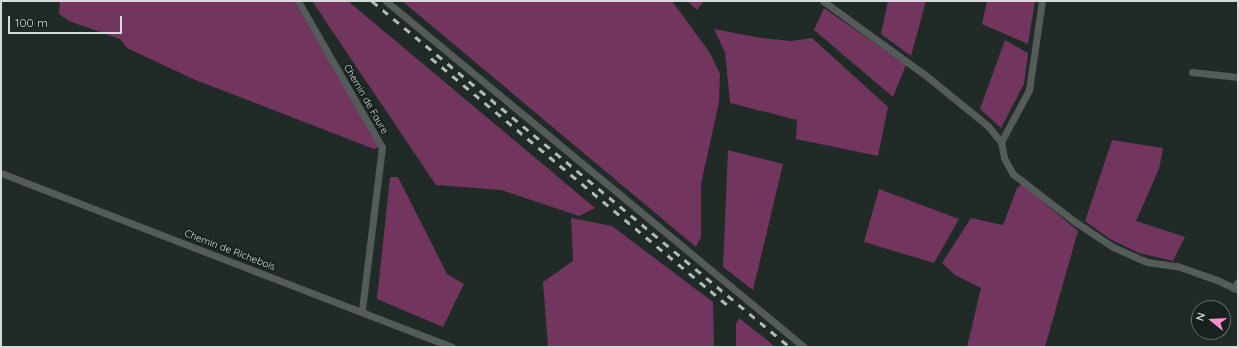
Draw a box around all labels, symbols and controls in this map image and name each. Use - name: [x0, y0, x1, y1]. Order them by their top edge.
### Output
- scale bar: [10, 8, 124, 34]
- text: 100 m: [15, 15, 48, 30]
- street label: Chemin de Faure: [341, 62, 391, 136]
- street label: Chemin de Richebois: [183, 227, 277, 273]
- north arrow: [1191, 300, 1231, 340]
- text: N: [1193, 311, 1208, 323]

